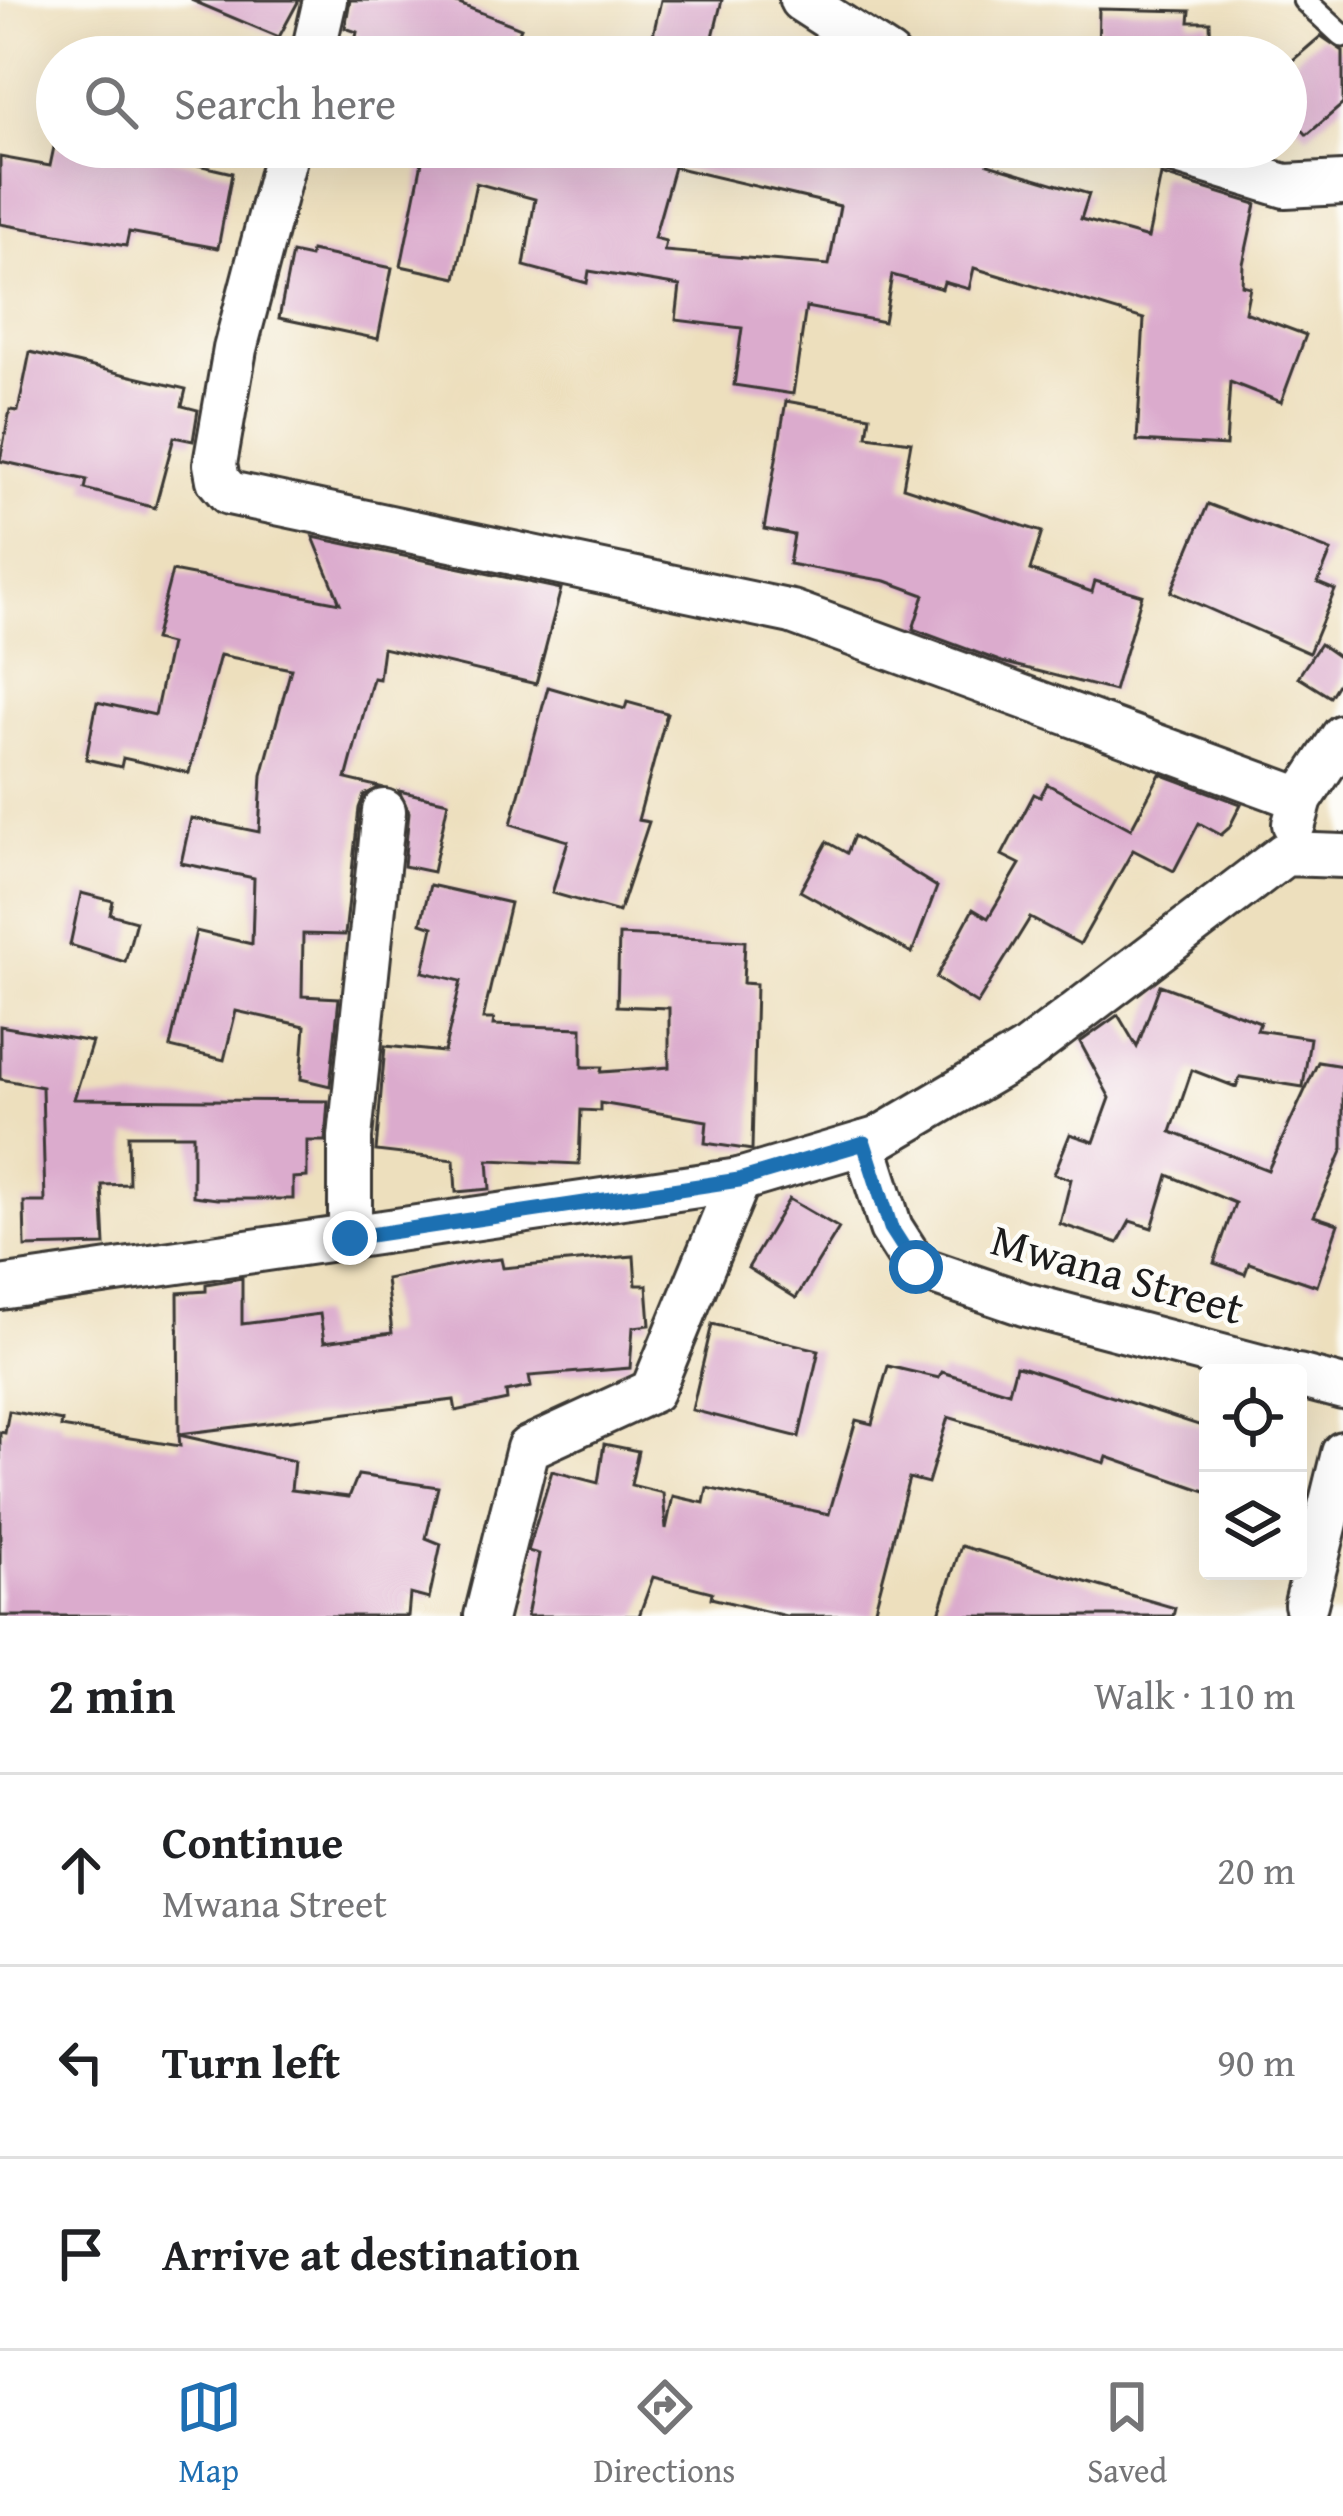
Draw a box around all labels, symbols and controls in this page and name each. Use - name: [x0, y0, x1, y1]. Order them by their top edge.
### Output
- search box: [36, 36, 1307, 168]
- icon: search: [78, 69, 144, 135]
- text: Search here: [174, 70, 396, 135]
- street label: Mwana Street: [984, 1206, 1252, 1340]
- route end: [323, 1211, 377, 1265]
- route start: [889, 1240, 943, 1294]
- map controls: [1199, 1364, 1307, 1580]
- button: locate: [1199, 1364, 1307, 1472]
- button: layers: [1199, 1472, 1307, 1580]
- text: 2 min: [48, 1657, 175, 1732]
- text: Walk · 110 m: [1094, 1666, 1295, 1723]
- text: Continue: [162, 1809, 343, 1874]
- icon: ahead: [48, 1837, 114, 1903]
- text: 20 m: [1217, 1841, 1295, 1898]
- text: Mwana Street: [162, 1874, 387, 1931]
- icon: left: [48, 2029, 114, 2095]
- text: Turn left: [162, 2029, 340, 2094]
- text: 90 m: [1217, 2033, 1295, 2090]
- icon: arrive: [48, 2221, 114, 2287]
- text: Arrive at destination: [162, 2221, 580, 2286]
- tab: Map: [176, 2374, 242, 2494]
- tab: Directions: [594, 2374, 735, 2494]
- tab: Saved: [1087, 2374, 1167, 2494]

